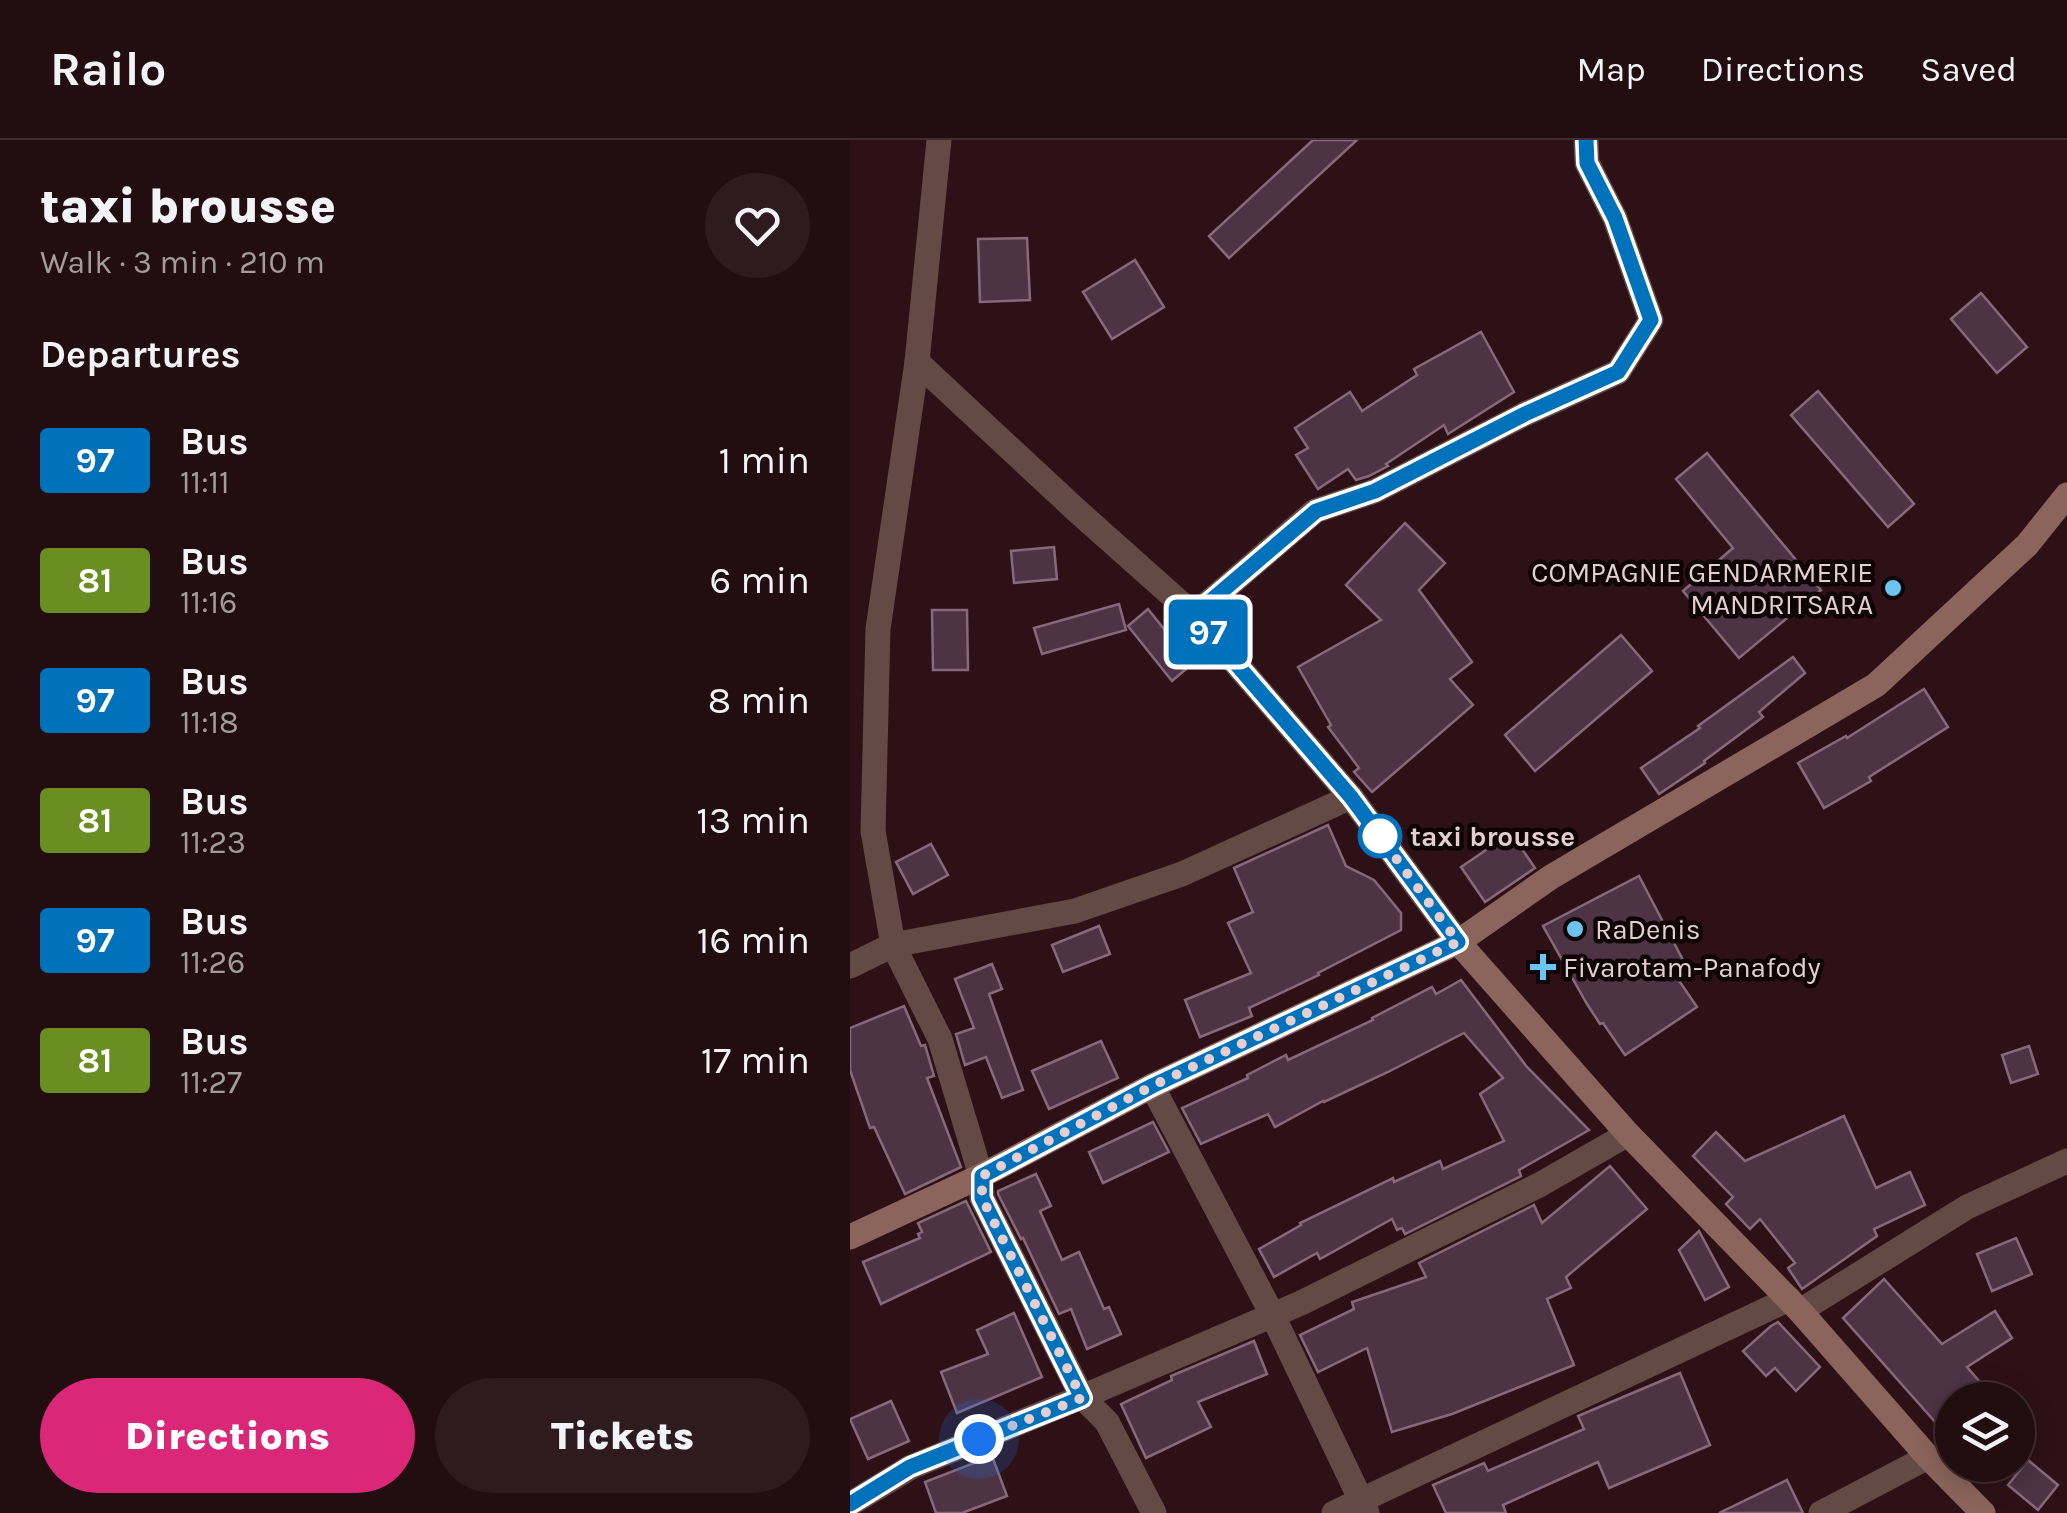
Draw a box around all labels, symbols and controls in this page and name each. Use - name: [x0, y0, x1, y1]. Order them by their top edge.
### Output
- text: Railo: [50, 41, 167, 97]
- text: Map: [1576, 49, 1646, 90]
- text: Directions: [1701, 49, 1865, 90]
- text: Saved: [1920, 49, 2017, 90]
- button: heart: [705, 173, 810, 278]
- text: taxi brousse: [40, 178, 336, 234]
- text: Walk · 3 min · 210 m: [40, 244, 325, 281]
- text: Departures: [40, 332, 240, 377]
- text: Bus: [180, 419, 249, 464]
- text: 1 min: [719, 438, 810, 483]
- text: 97: [76, 440, 114, 481]
- text: 11:11: [180, 464, 230, 501]
- text: Bus: [180, 539, 249, 584]
- place label: COMPAGNIE GENDARMERIE MANDRITSARA: [1531, 556, 1873, 621]
- text: 6 min: [709, 558, 810, 603]
- text: 81: [77, 560, 113, 601]
- marker: COMPAGNIE GENDARMERIE MANDRITSARA: [1882, 577, 1904, 599]
- text: 11:16: [180, 584, 237, 621]
- line badge: 97: [1163, 600, 1253, 664]
- text: 97: [1189, 612, 1227, 653]
- text: Bus: [180, 659, 249, 704]
- text: 8 min: [708, 678, 810, 723]
- text: 97: [76, 680, 114, 721]
- text: 11:18: [180, 704, 239, 741]
- text: Bus: [180, 779, 249, 824]
- text: 13 min: [696, 798, 810, 843]
- text: 81: [77, 800, 113, 841]
- marker: taxi brousse: [1359, 815, 1401, 857]
- place label: taxi brousse: [1410, 820, 1575, 853]
- text: 11:23: [180, 824, 246, 861]
- text: Bus: [180, 899, 249, 944]
- place label: RaDenis: [1595, 913, 1700, 946]
- text: 16 min: [697, 918, 810, 963]
- marker: RaDenis: [1564, 918, 1586, 940]
- text: 97: [76, 920, 114, 961]
- text: 11:26: [180, 944, 245, 981]
- place label: Fivarotam-Panafody: [1563, 951, 1821, 984]
- marker: Fivarotam-Panafody: [1532, 956, 1554, 978]
- text: Bus: [180, 1019, 249, 1064]
- text: 17 min: [701, 1038, 810, 1083]
- text: 81: [77, 1040, 113, 1081]
- text: 11:27: [180, 1064, 242, 1101]
- button: Directions: [40, 1378, 415, 1493]
- button: Tickets: [435, 1378, 810, 1493]
- map controls: [1935, 1382, 2035, 1482]
- button: layers: [1935, 1382, 2035, 1482]
- your location: [954, 1414, 1004, 1464]

